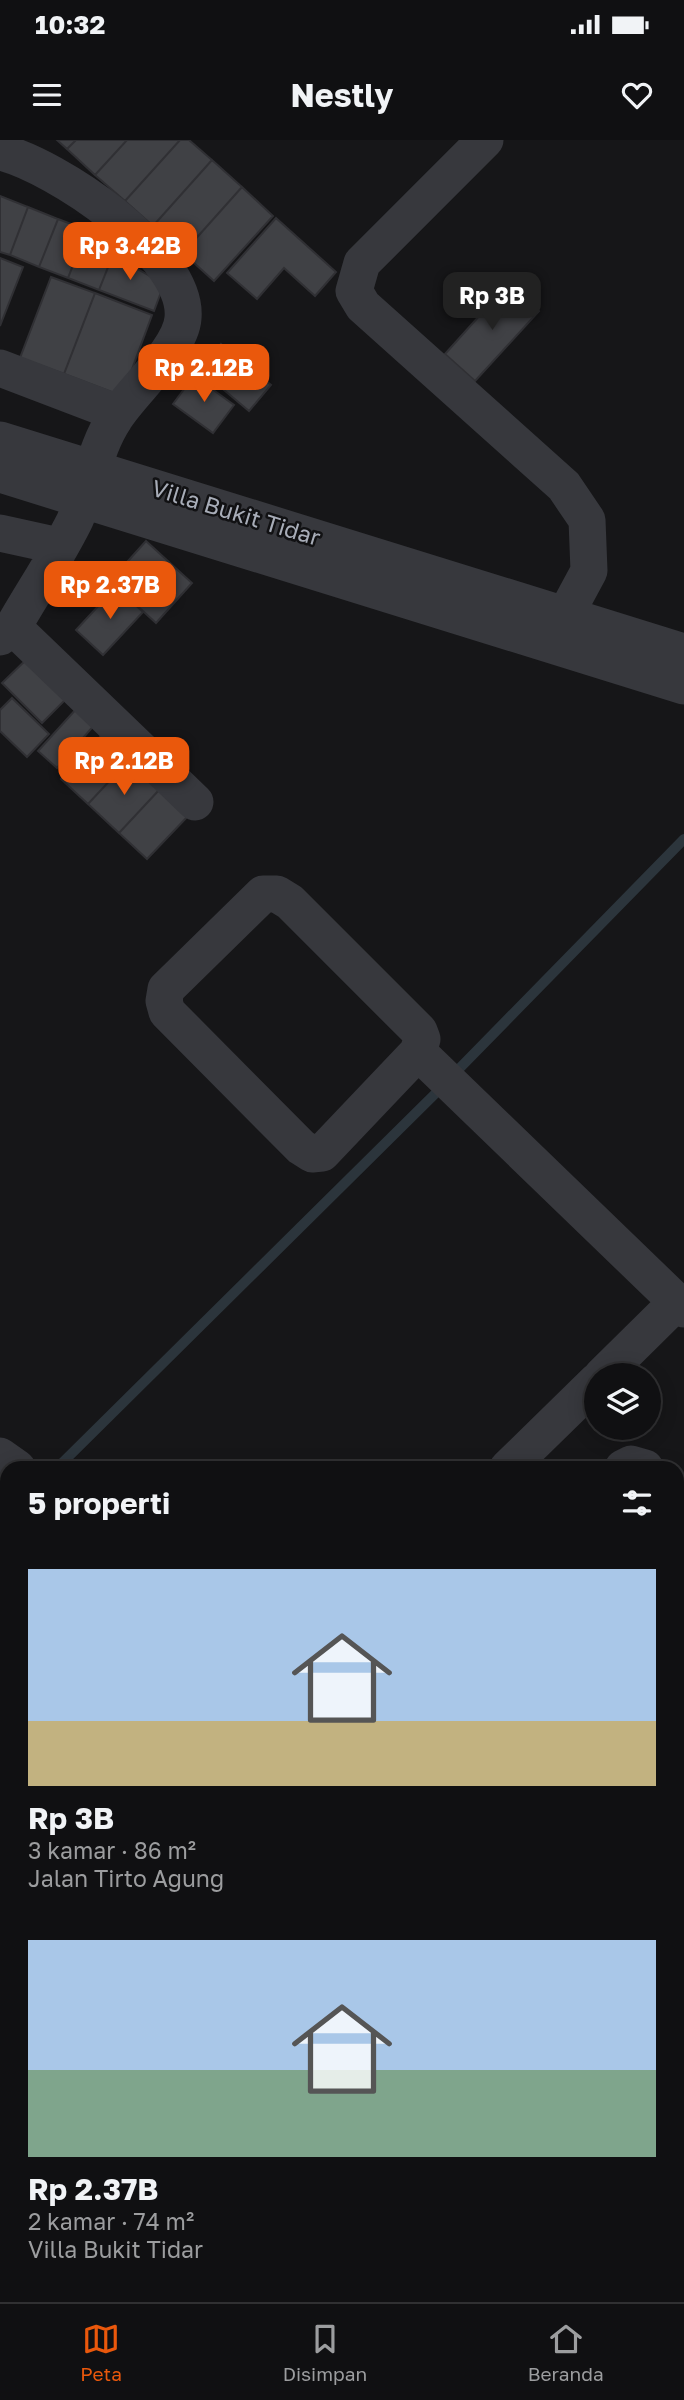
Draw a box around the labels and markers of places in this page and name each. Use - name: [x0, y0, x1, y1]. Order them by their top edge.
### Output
- pin: Rp 3.42B: [58, 222, 202, 282]
- pin: Rp 3B: [443, 272, 541, 332]
- pin: Rp 2.12B: [132, 344, 276, 404]
- pin: Rp 2.37B: [38, 561, 182, 621]
- pin: Rp 2.12B: [52, 738, 196, 797]

